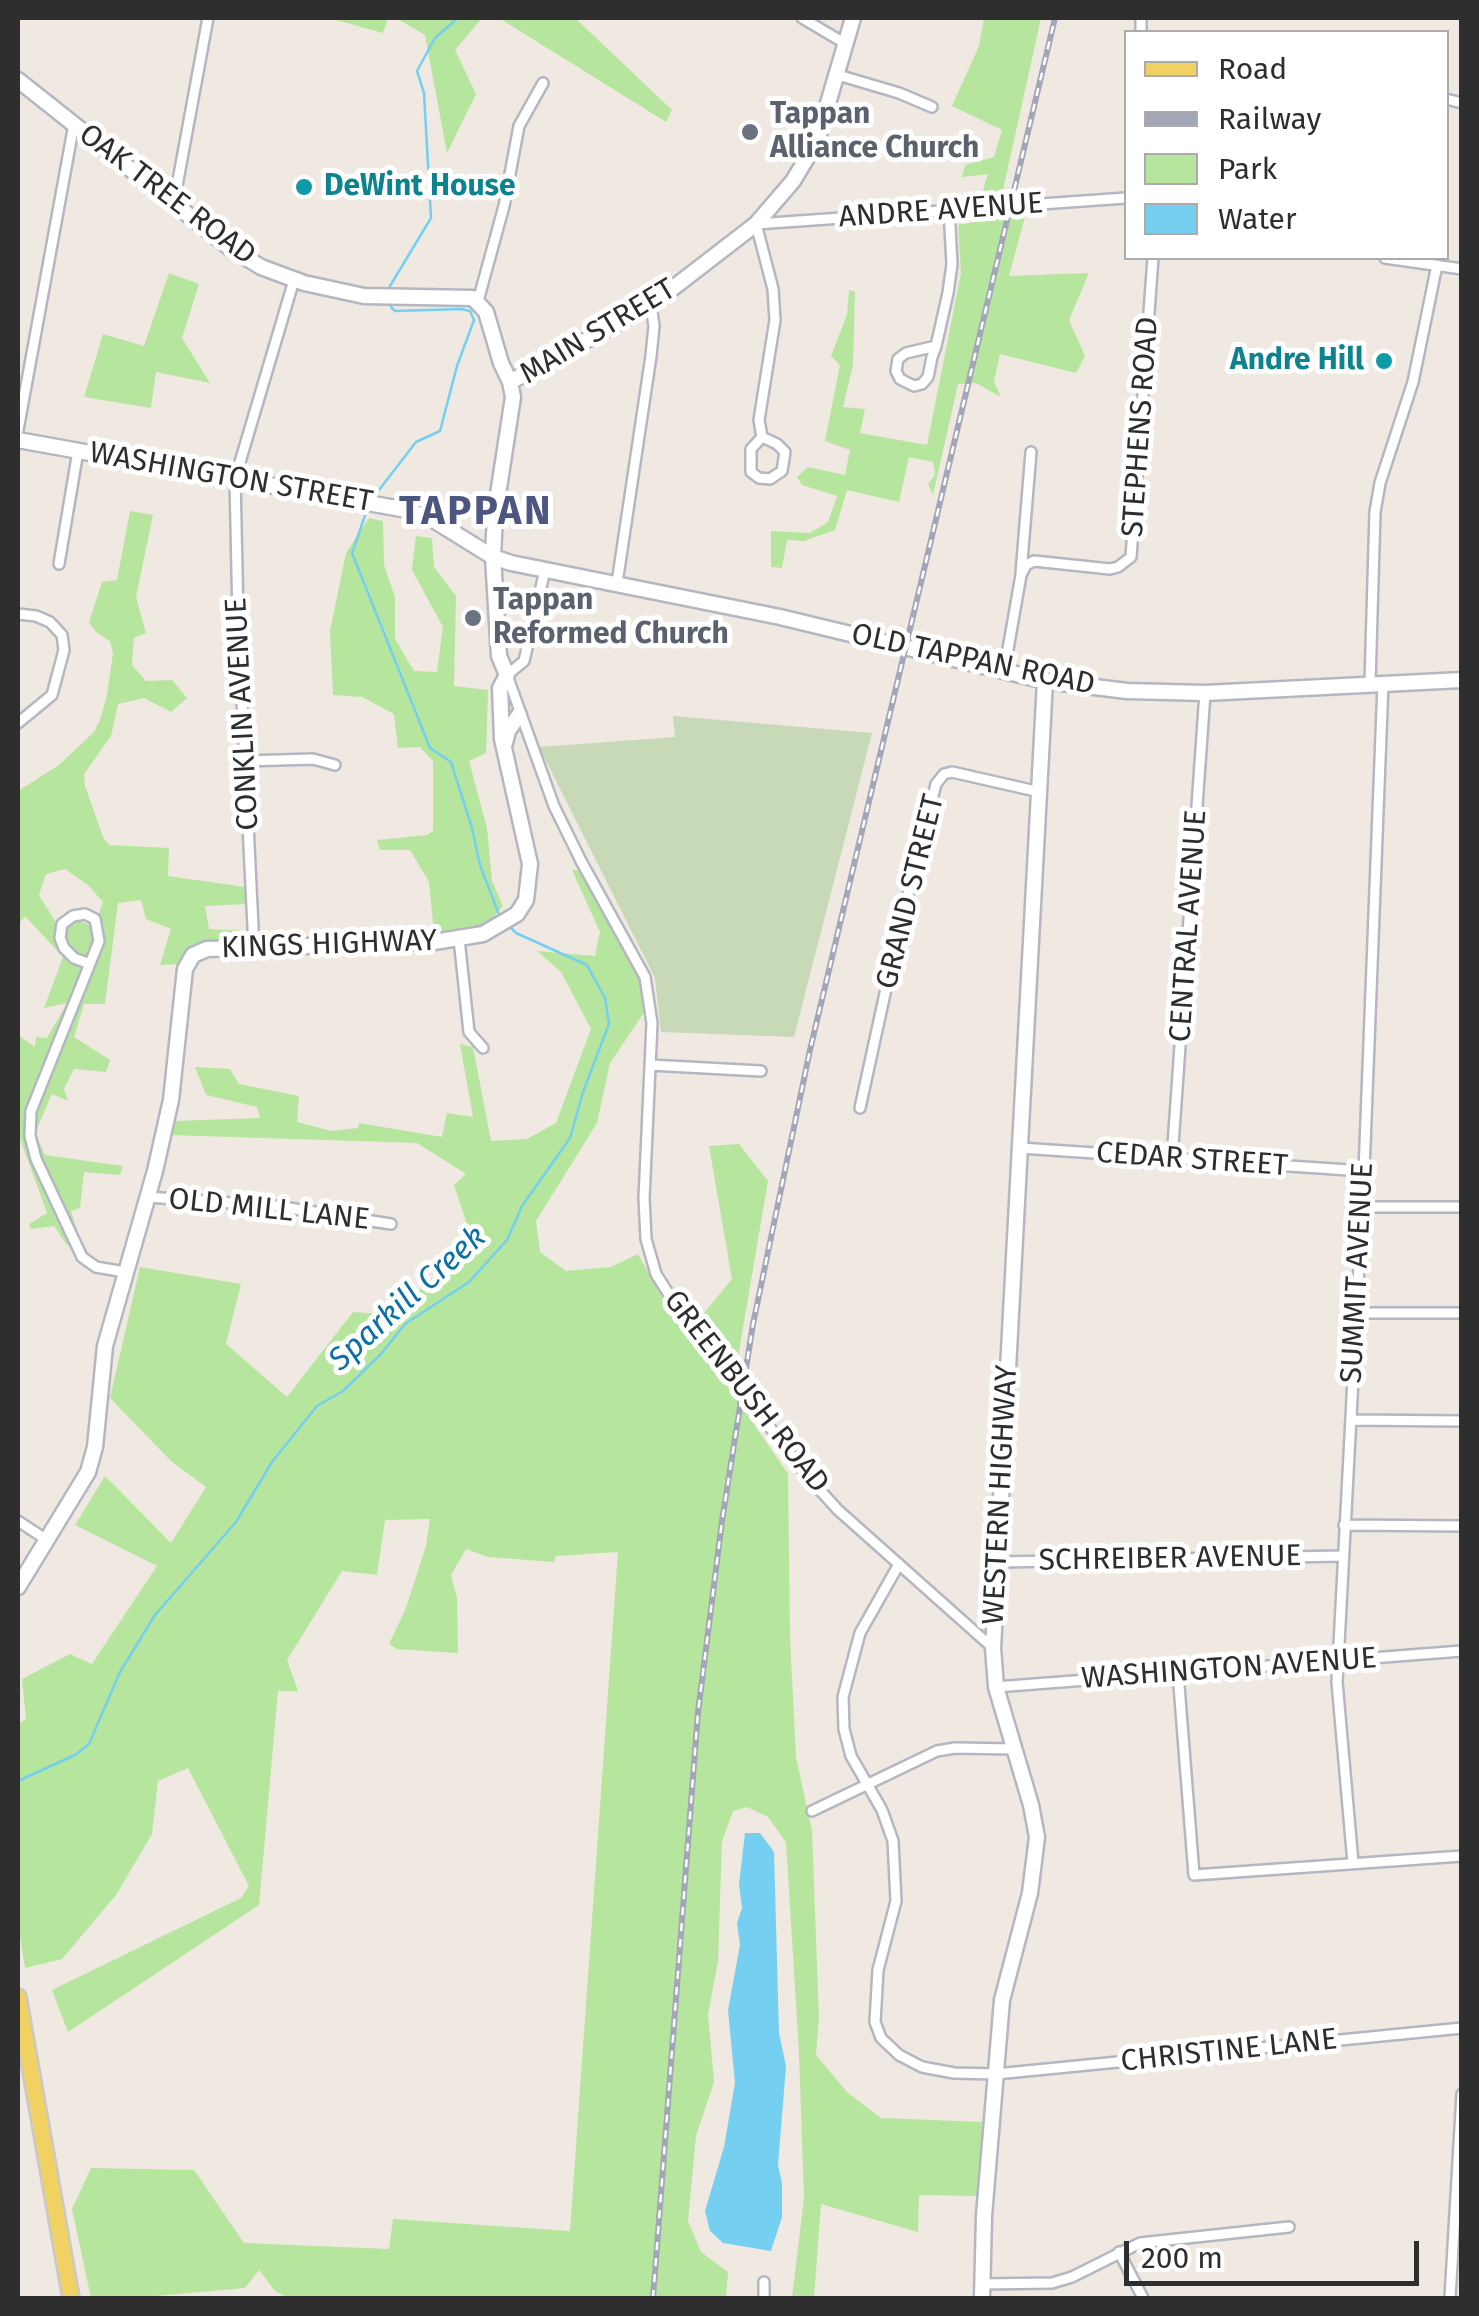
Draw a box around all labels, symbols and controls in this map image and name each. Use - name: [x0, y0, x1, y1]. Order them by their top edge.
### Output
- legend: [1124, 30, 1449, 260]
- text: Road: [1218, 51, 1287, 87]
- place label: Tappan Alliance Church: [770, 97, 979, 168]
- text: Railway: [1218, 101, 1321, 137]
- street label: OAK TREE ROAD: [72, 117, 262, 273]
- marker: Tappan Alliance Church: [739, 121, 761, 143]
- text: Park: [1218, 151, 1277, 187]
- place label: DeWint House: [324, 169, 516, 205]
- marker: DeWint House: [293, 176, 315, 198]
- street label: ANDRE AVENUE: [837, 186, 1045, 236]
- text: Water: [1218, 201, 1297, 237]
- street label: MAIN STREET: [514, 272, 682, 392]
- street label: STEPHENS ROAD: [1115, 316, 1167, 538]
- place label: Andre Hill: [1230, 343, 1364, 379]
- marker: Andre Hill: [1373, 350, 1395, 372]
- street label: WASHINGTON STREET: [87, 435, 375, 521]
- district label: TAPPAN: [399, 489, 553, 537]
- place label: Tappan Reformed Church: [493, 583, 729, 654]
- street label: CONKLIN AVENUE: [219, 597, 267, 831]
- marker: Tappan Reformed Church: [462, 607, 484, 629]
- street label: OLD TAPPAN ROAD: [848, 617, 1098, 703]
- street label: GRAND STREET: [869, 791, 953, 993]
- street label: CENTRAL AVENUE: [1163, 809, 1215, 1043]
- street label: KINGS HIGHWAY: [221, 923, 437, 967]
- street label: CEDAR STREET: [1095, 1135, 1289, 1185]
- street label: SUMMIT AVENUE: [1334, 1162, 1382, 1384]
- street label: OLD MILL LANE: [167, 1182, 371, 1238]
- water label: Sparkill Creek: [322, 1218, 494, 1380]
- street label: GREENBUSH ROAD: [656, 1284, 836, 1500]
- street label: WESTERN HIGHWAY: [976, 1364, 1026, 1626]
- street label: SCHREIBER AVENUE: [1038, 1539, 1302, 1579]
- street label: WASHINGTON AVENUE: [1080, 1641, 1378, 1697]
- street label: CHRISTINE LANE: [1119, 2022, 1339, 2080]
- scale bar: [1129, 2221, 1424, 2283]
- text: 200 m: [1141, 2240, 1223, 2276]

